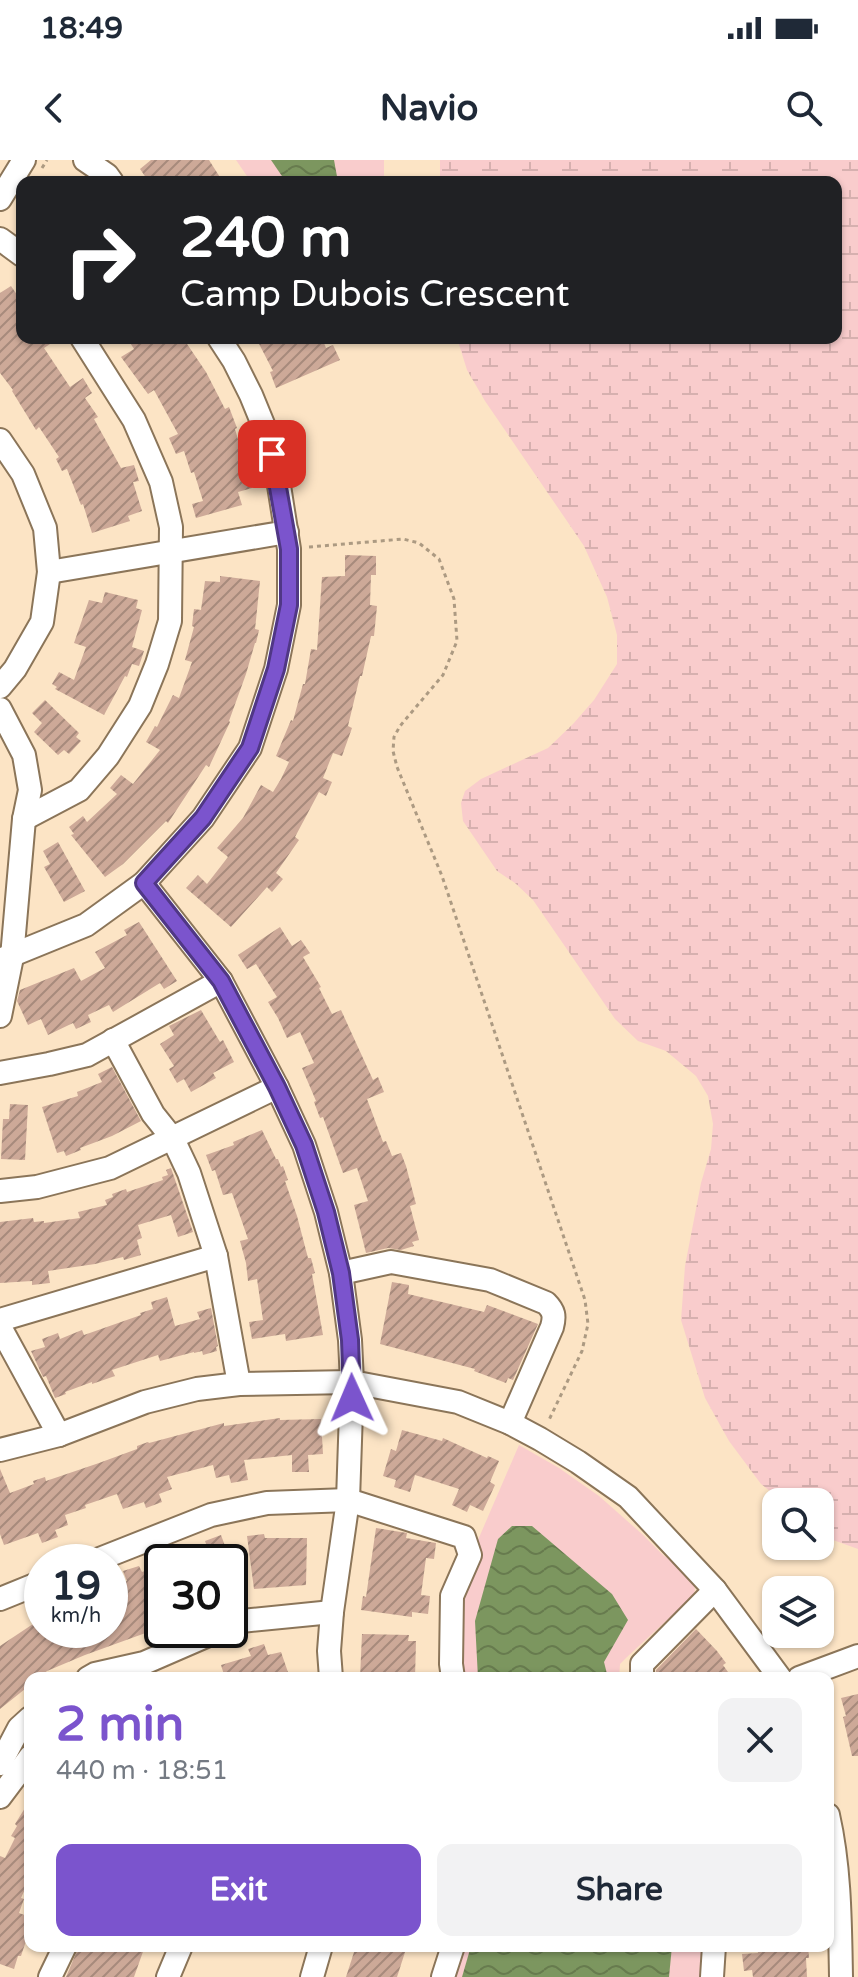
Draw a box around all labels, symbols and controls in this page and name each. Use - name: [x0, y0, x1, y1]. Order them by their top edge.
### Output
- text: 18:49: [40, 10, 123, 47]
- icon: back: [32, 86, 76, 130]
- icon: search: [782, 86, 826, 130]
- text: Navio: [380, 87, 478, 130]
- text: 240 m: [180, 205, 351, 272]
- icon: right: [48, 208, 152, 312]
- text: Camp Dubois Crescent: [180, 273, 570, 316]
- pin: [238, 420, 306, 488]
- icon: arrive: [250, 432, 294, 476]
- position arrow: [310, 1356, 394, 1440]
- map controls: [762, 1488, 834, 1648]
- button: search: [762, 1488, 834, 1560]
- speed limit sign: 30: [144, 1544, 248, 1648]
- text: 19: [51, 1562, 101, 1610]
- button: layers: [762, 1576, 834, 1648]
- text: km/h: [51, 1604, 101, 1628]
- text: 2 min: [56, 1696, 184, 1754]
- button: close: [718, 1698, 802, 1782]
- text: 440 m · 18:51: [56, 1755, 228, 1786]
- button: Exit: [56, 1844, 421, 1936]
- button: Share: [437, 1844, 802, 1936]

